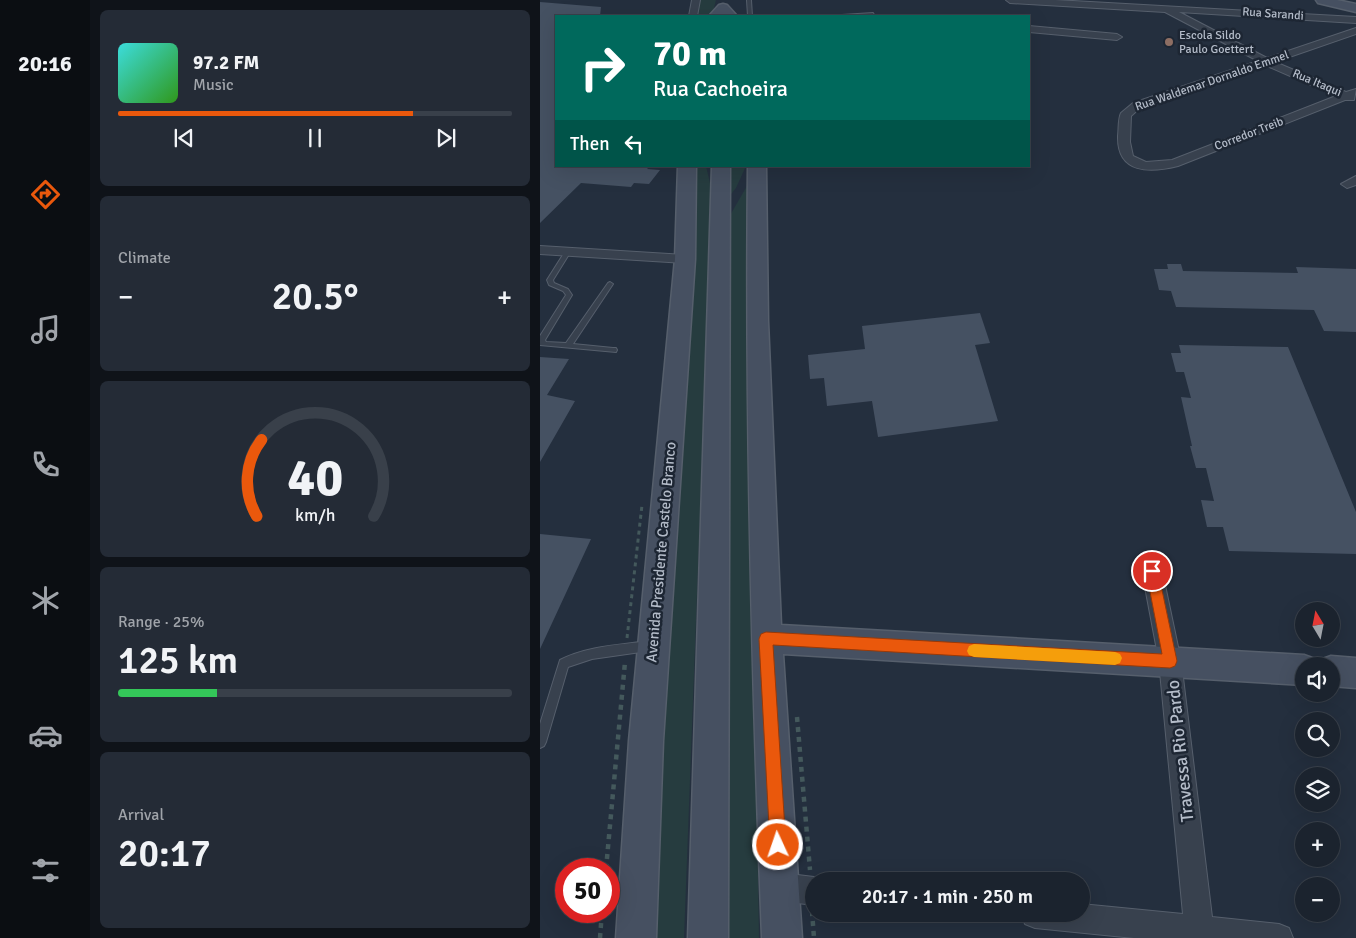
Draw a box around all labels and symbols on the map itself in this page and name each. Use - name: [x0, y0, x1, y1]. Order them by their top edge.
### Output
- street label: Rua Sarandi: [1242, 4, 1304, 24]
- place label: Escola Sildo Paulo Goettert: [1179, 28, 1254, 57]
- marker: Escola Sildo Paulo Goettert: [1163, 36, 1175, 48]
- street label: Rua Waldemar Dornaldo Emmel: [1133, 47, 1291, 114]
- street label: Rua Itaqui: [1290, 66, 1344, 100]
- street label: Corredor Treib: [1212, 114, 1286, 154]
- street label: Avenida Presidente Castelo Branco: [642, 441, 680, 663]
- pin: [1131, 550, 1173, 592]
- north arrow: [1295, 602, 1340, 648]
- street label: Travessa Rio Pardo: [1162, 679, 1198, 823]
- position arrow: [751, 818, 803, 870]
- speed limit sign: 50: [555, 858, 620, 923]

